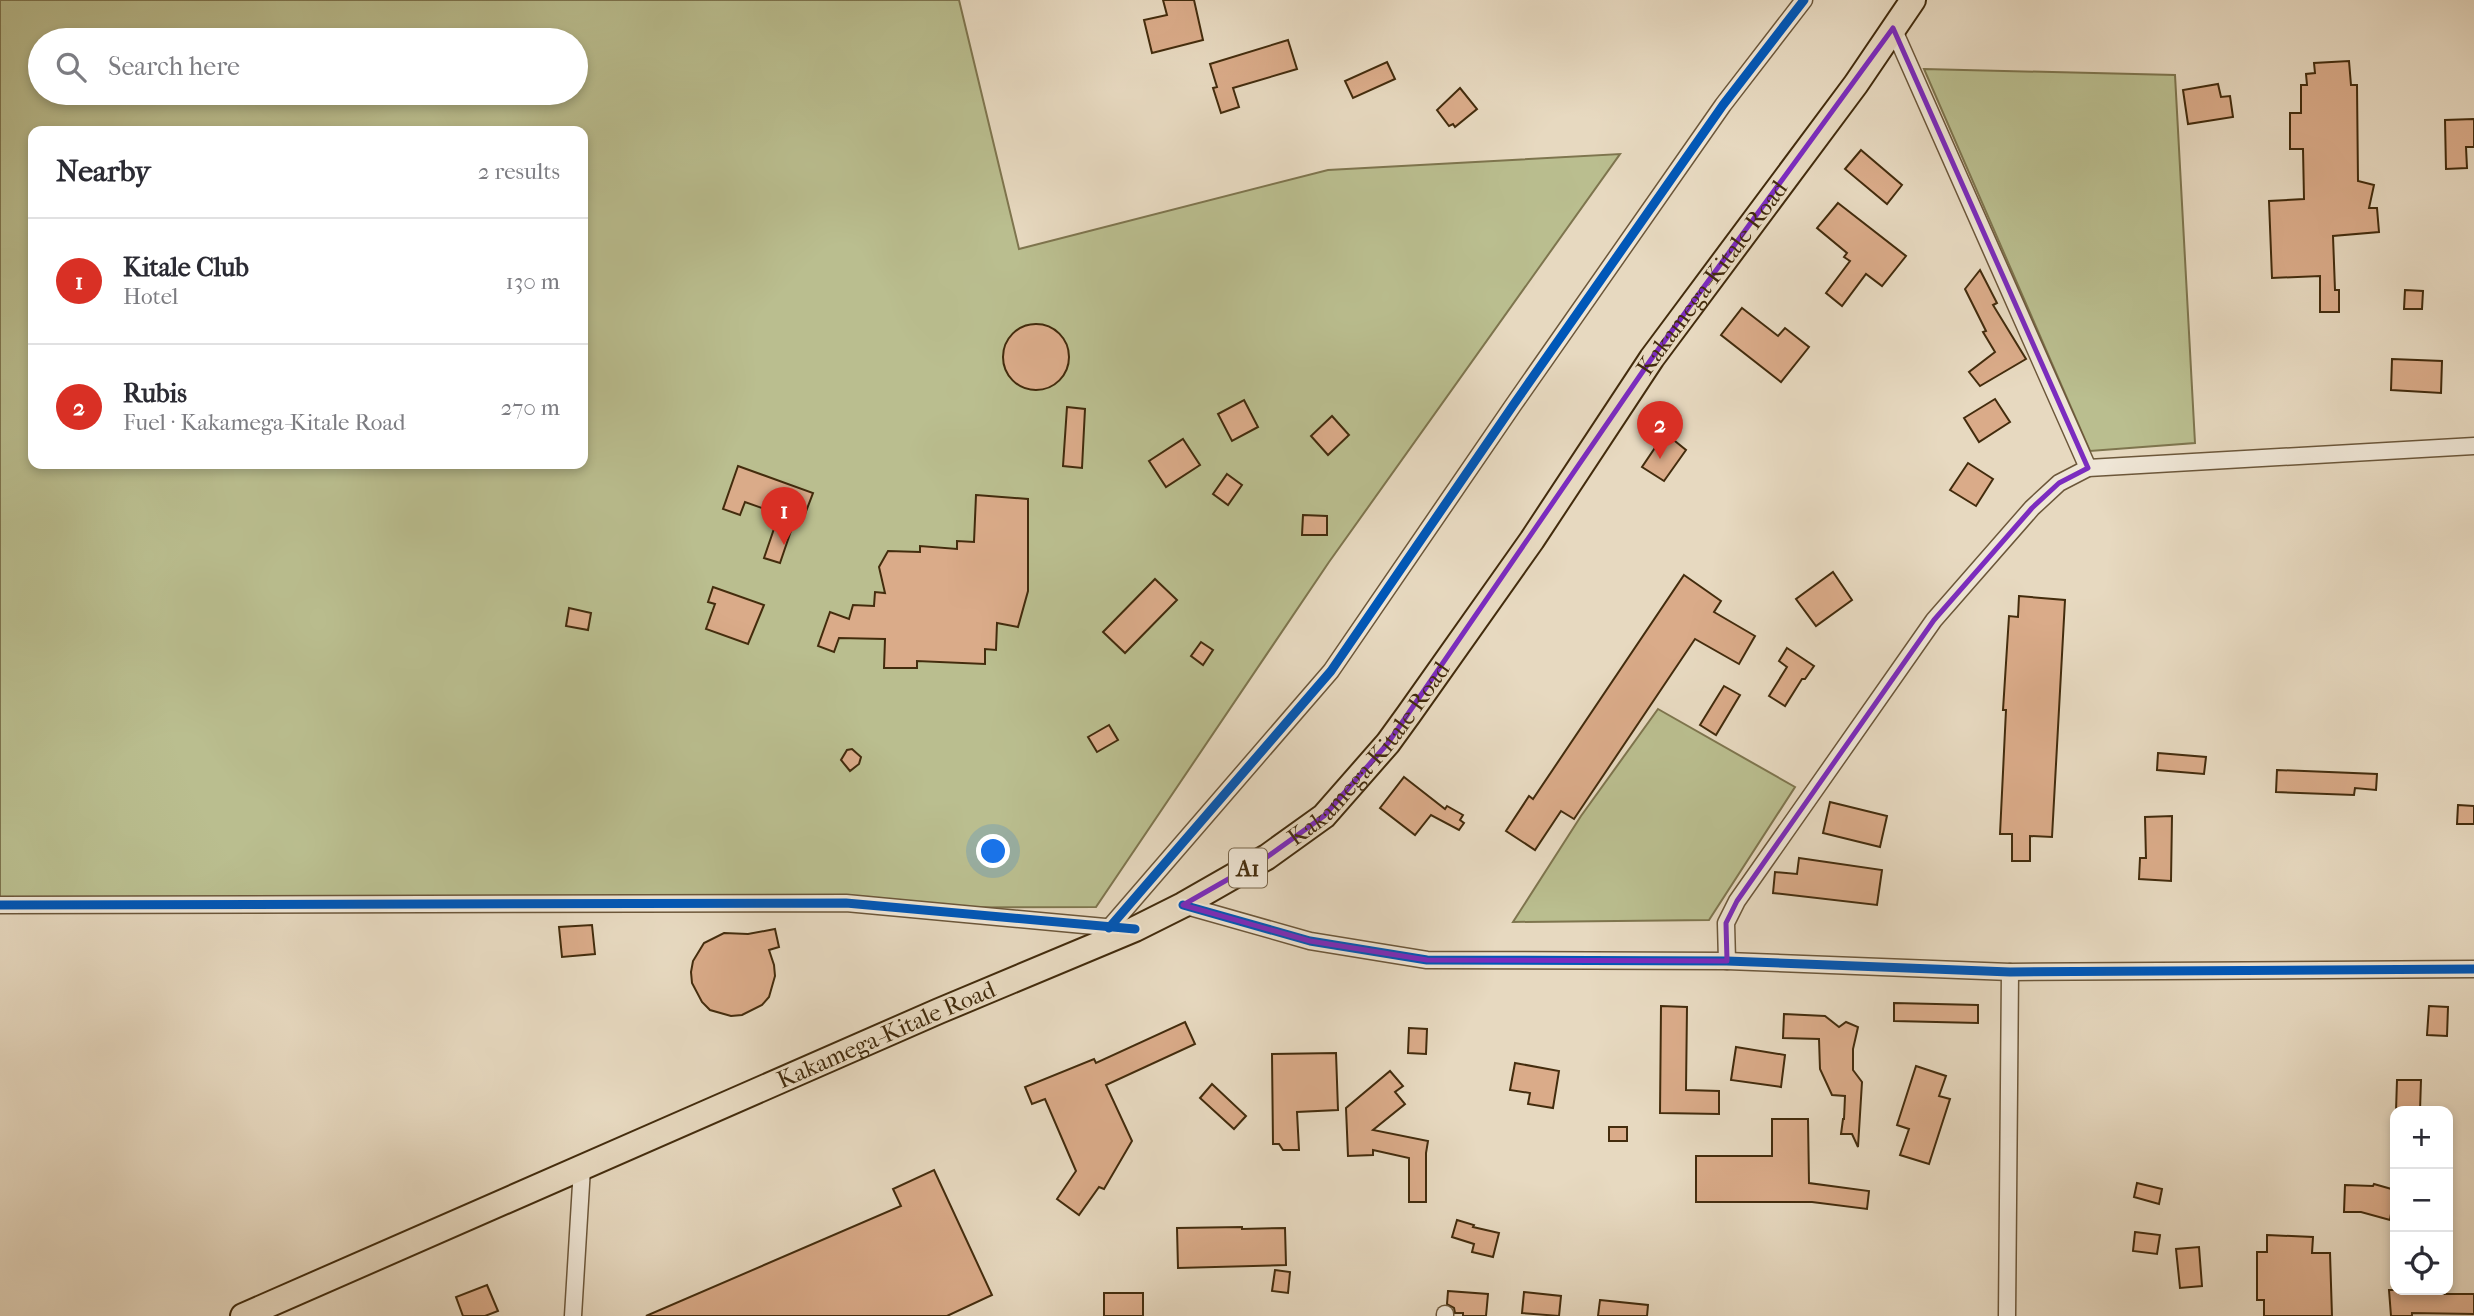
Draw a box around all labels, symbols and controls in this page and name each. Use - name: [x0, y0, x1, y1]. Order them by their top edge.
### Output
- search box: [28, 28, 588, 105]
- icon: search: [52, 48, 90, 86]
- text: Search here: [108, 51, 240, 82]
- text: Nearby: [56, 154, 151, 189]
- text: 2 results: [478, 158, 560, 185]
- street label: Kakamega-Kitale Road: [1631, 174, 1794, 380]
- text: Kitale Club: [123, 252, 249, 283]
- text: 1: [75, 268, 83, 295]
- text: 130 m: [506, 268, 560, 295]
- text: Hotel: [123, 283, 178, 310]
- text: Rubis: [123, 378, 187, 409]
- text: 2: [73, 394, 85, 421]
- text: 270 m: [500, 394, 560, 421]
- pin: 2: [1637, 401, 1683, 459]
- text: Fuel · Kakamega-Kitale Road: [123, 409, 406, 436]
- pin: 1: [761, 487, 807, 545]
- street label: Kakamega-Kitale Road: [1282, 656, 1456, 852]
- your location: [976, 834, 1010, 868]
- road number: A1: [1229, 848, 1267, 888]
- street label: Kakamega-Kitale Road: [773, 975, 1000, 1094]
- map controls: [2390, 1106, 2453, 1295]
- button: +: [2390, 1106, 2453, 1169]
- button: −: [2390, 1169, 2453, 1232]
- button: locate: [2390, 1232, 2453, 1295]

